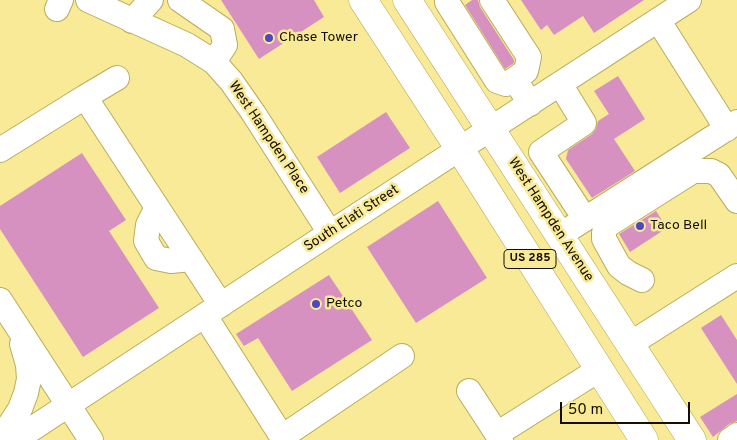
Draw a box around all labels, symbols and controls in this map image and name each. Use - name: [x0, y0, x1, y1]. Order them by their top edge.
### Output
- place label: Chase Tower: [279, 30, 358, 46]
- marker: Chase Tower: [263, 32, 275, 44]
- street label: West Hampden Place: [224, 78, 312, 198]
- street label: West Hampden Avenue: [504, 155, 596, 285]
- street label: South Elati Street: [301, 182, 403, 256]
- place label: Taco Bell: [650, 218, 707, 234]
- marker: Taco Bell: [634, 220, 646, 232]
- road number: US 285: [504, 250, 556, 268]
- place label: Petco: [326, 296, 362, 312]
- marker: Petco: [310, 298, 322, 310]
- scale bar: [562, 392, 692, 424]
- text: 50 m: [568, 401, 603, 420]

